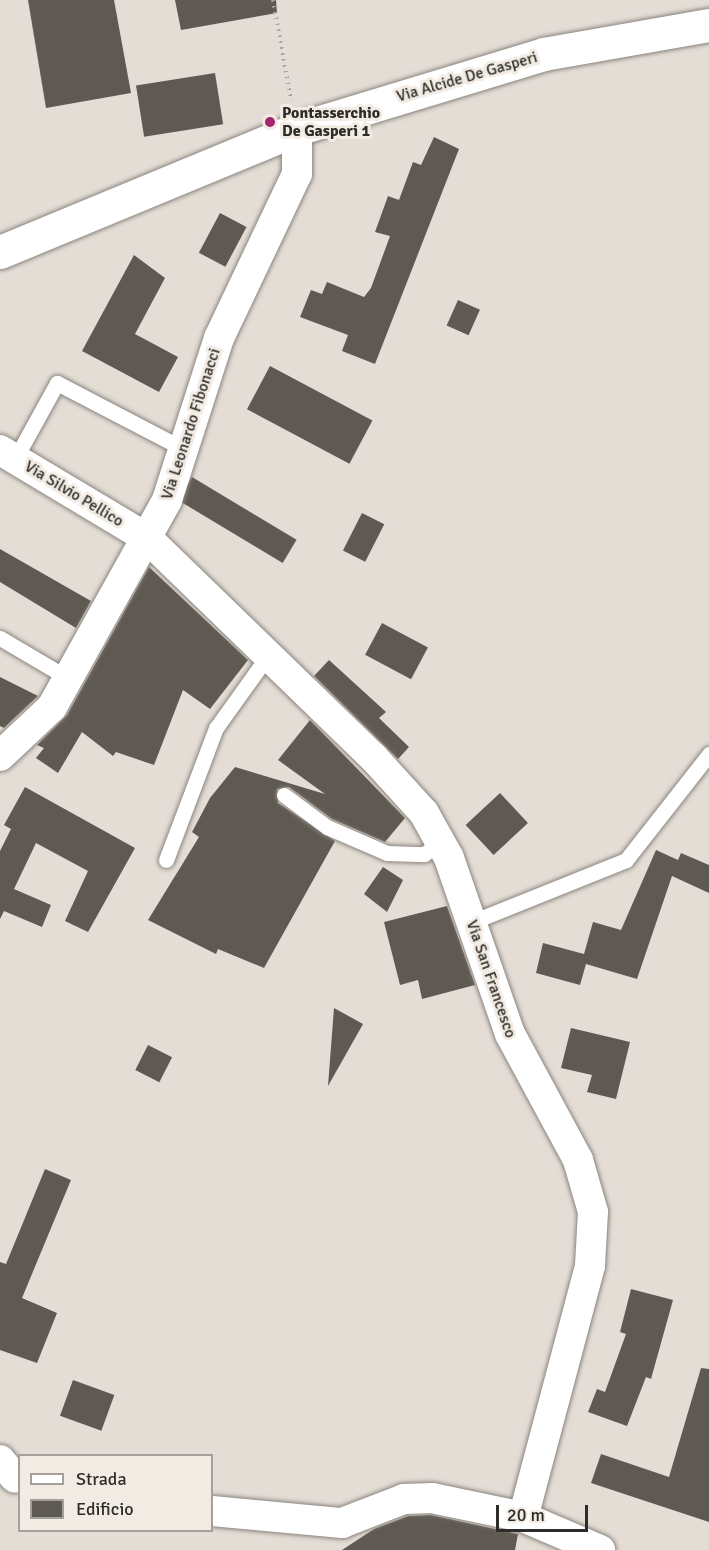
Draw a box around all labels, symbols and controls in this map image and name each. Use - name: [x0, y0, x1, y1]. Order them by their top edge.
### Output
- street label: Via Alcide De Gasperi: [394, 48, 540, 106]
- place label: Pontasserchio De Gasperi 1: [282, 103, 380, 141]
- marker: Pontasserchio De Gasperi 1: [263, 115, 277, 129]
- street label: Via Leonardo Fibonacci: [157, 346, 225, 502]
- street label: Via Silvio Pellico: [21, 457, 127, 531]
- street label: Via San Francesco: [462, 918, 520, 1040]
- legend: [18, 1454, 213, 1532]
- text: Strada: [76, 1468, 127, 1490]
- scale bar: [499, 1493, 590, 1531]
- text: Edificio: [76, 1498, 134, 1520]
- text: 20 m: [507, 1504, 545, 1526]

